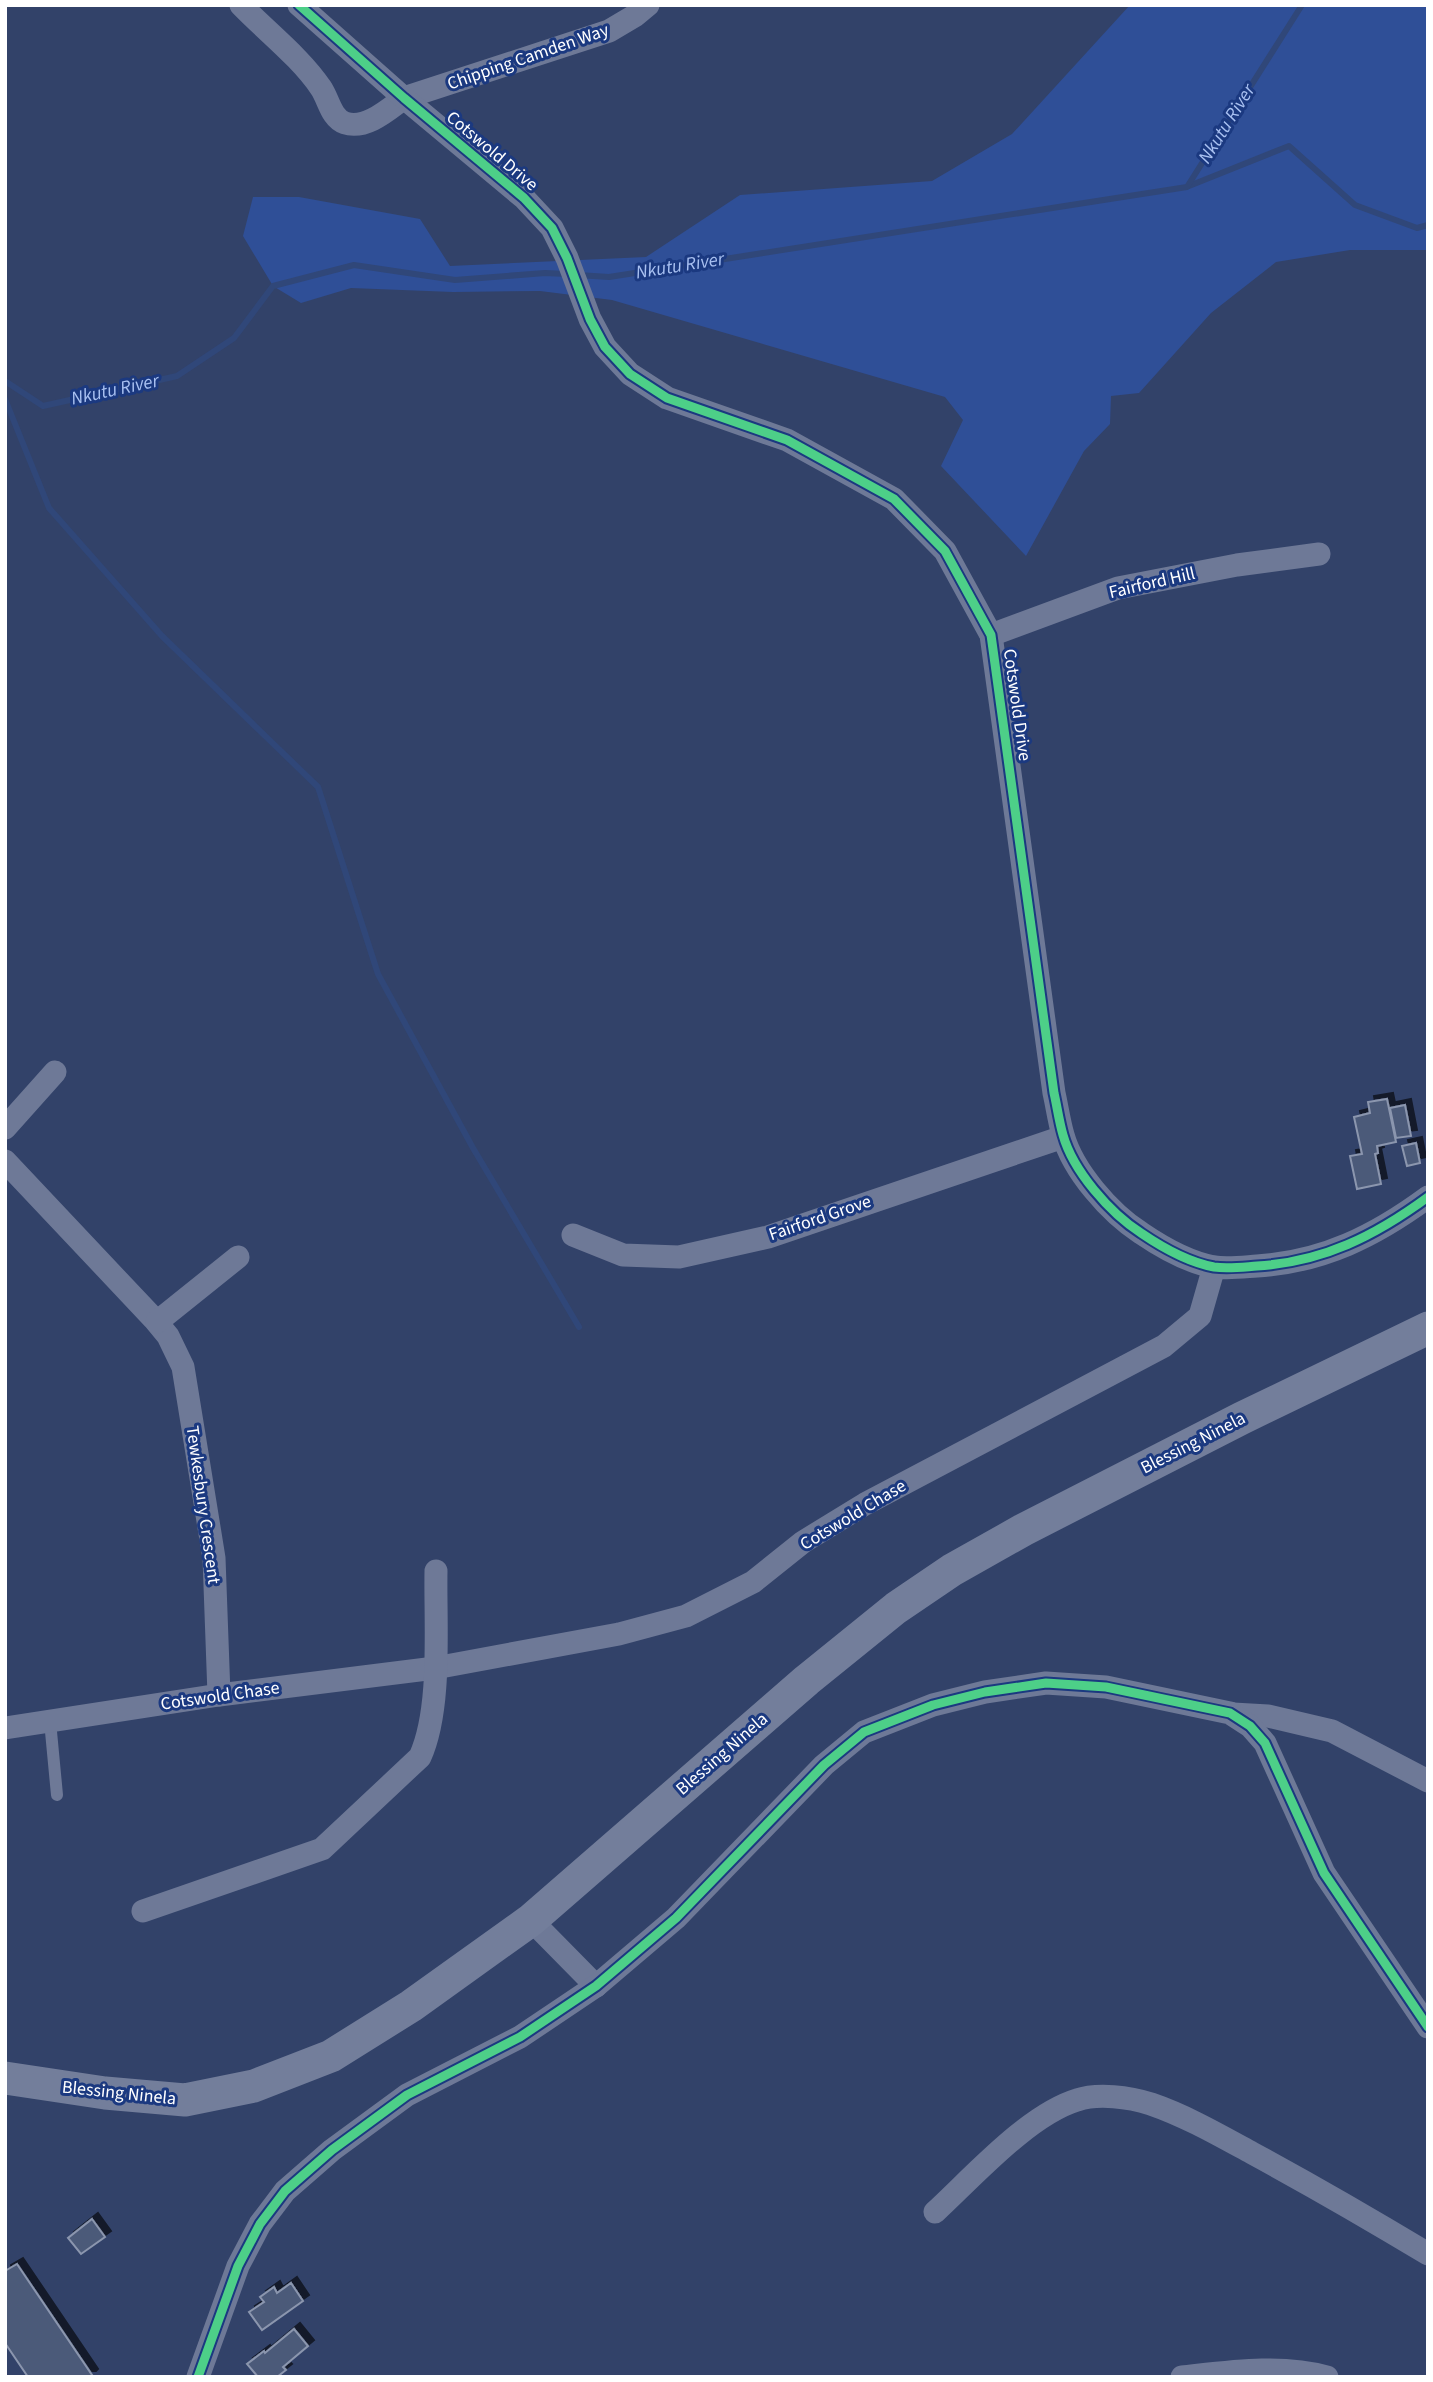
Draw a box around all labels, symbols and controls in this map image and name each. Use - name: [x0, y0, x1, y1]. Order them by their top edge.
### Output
- street label: Chipping Camden Way: [444, 17, 613, 96]
- water label: Nkutu River: [1192, 78, 1263, 169]
- street label: Cotswold Drive: [441, 105, 543, 197]
- water label: Nkutu River: [634, 245, 728, 286]
- water label: Nkutu River: [69, 367, 163, 412]
- street label: Fairford Hill: [1106, 561, 1198, 605]
- street label: Cotswold Drive: [997, 647, 1037, 763]
- street label: Fairford Grove: [766, 1189, 875, 1247]
- street label: Blessing Ninela: [1136, 1406, 1250, 1480]
- street label: Tewkesbury Crescent: [180, 1424, 226, 1586]
- street label: Cotswold Chase: [795, 1473, 911, 1557]
- street label: Cotswold Chase: [159, 1675, 281, 1717]
- street label: Blessing Ninela: [671, 1707, 773, 1801]
- street label: Blessing Ninela: [61, 2075, 177, 2111]

